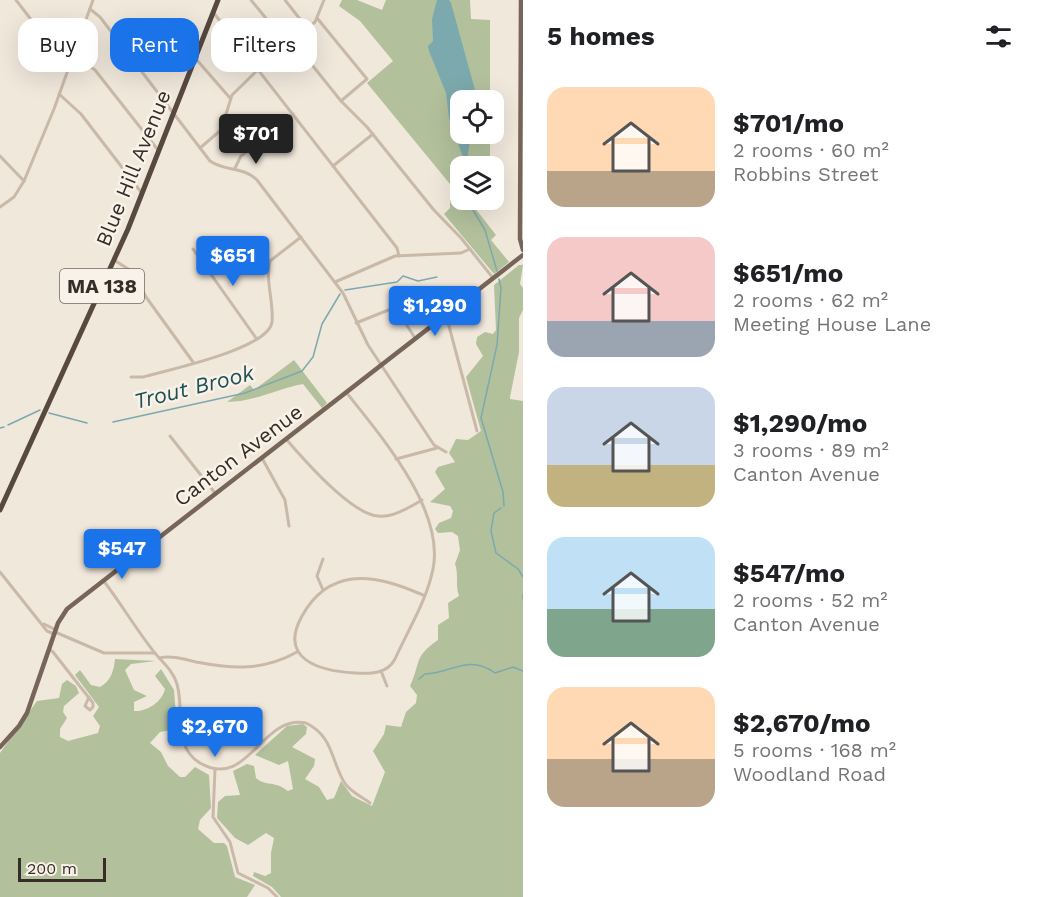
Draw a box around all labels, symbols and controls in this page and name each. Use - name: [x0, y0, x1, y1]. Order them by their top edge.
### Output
- chip: Buy: [18, 18, 98, 72]
- chip: Rent: [110, 18, 199, 72]
- chip: Filters: [211, 18, 317, 72]
- icon: filters: [982, 20, 1015, 53]
- text: 5 homes: [547, 21, 655, 51]
- street label: Blue Hill Avenue: [90, 86, 176, 250]
- map controls: [450, 90, 504, 210]
- button: locate: [450, 90, 504, 144]
- text: $701/mo: [733, 108, 844, 138]
- icon: home: [595, 111, 667, 183]
- pin: $701: [220, 114, 292, 165]
- text: $701: [233, 121, 279, 145]
- text: 2 rooms · 60 m²: [733, 138, 889, 162]
- button: layers: [450, 156, 504, 210]
- text: Robbins Street: [733, 162, 878, 186]
- pin: $651: [197, 236, 269, 287]
- text: $651: [210, 243, 256, 267]
- text: $651/mo: [733, 258, 843, 288]
- icon: home: [595, 261, 667, 333]
- road number: MA 138: [60, 269, 144, 303]
- pin: $1,290: [386, 286, 484, 337]
- text: 2 rooms · 62 m²: [733, 288, 888, 312]
- text: $1,290: [403, 293, 467, 317]
- text: Meeting House Lane: [733, 312, 931, 336]
- water label: Trout Brook: [131, 360, 257, 414]
- street label: Canton Avenue: [169, 399, 307, 511]
- text: $1,290/mo: [733, 408, 867, 438]
- icon: home: [595, 411, 667, 483]
- text: 3 rooms · 89 m²: [733, 438, 889, 462]
- text: Canton Avenue: [733, 462, 880, 486]
- pin: $547: [86, 529, 158, 580]
- text: $547: [98, 536, 146, 560]
- text: $547/mo: [733, 558, 845, 588]
- icon: home: [595, 561, 667, 633]
- text: 2 rooms · 52 m²: [733, 588, 888, 612]
- text: Canton Avenue: [733, 612, 880, 636]
- pin: $2,670: [166, 707, 264, 758]
- text: $2,670/mo: [733, 708, 871, 738]
- icon: home: [595, 711, 667, 783]
- text: $2,670: [182, 714, 248, 738]
- text: 5 rooms · 168 m²: [733, 738, 896, 762]
- text: Woodland Road: [733, 762, 886, 786]
- scale bar: [18, 855, 106, 882]
- text: 200 m: [27, 859, 77, 878]

